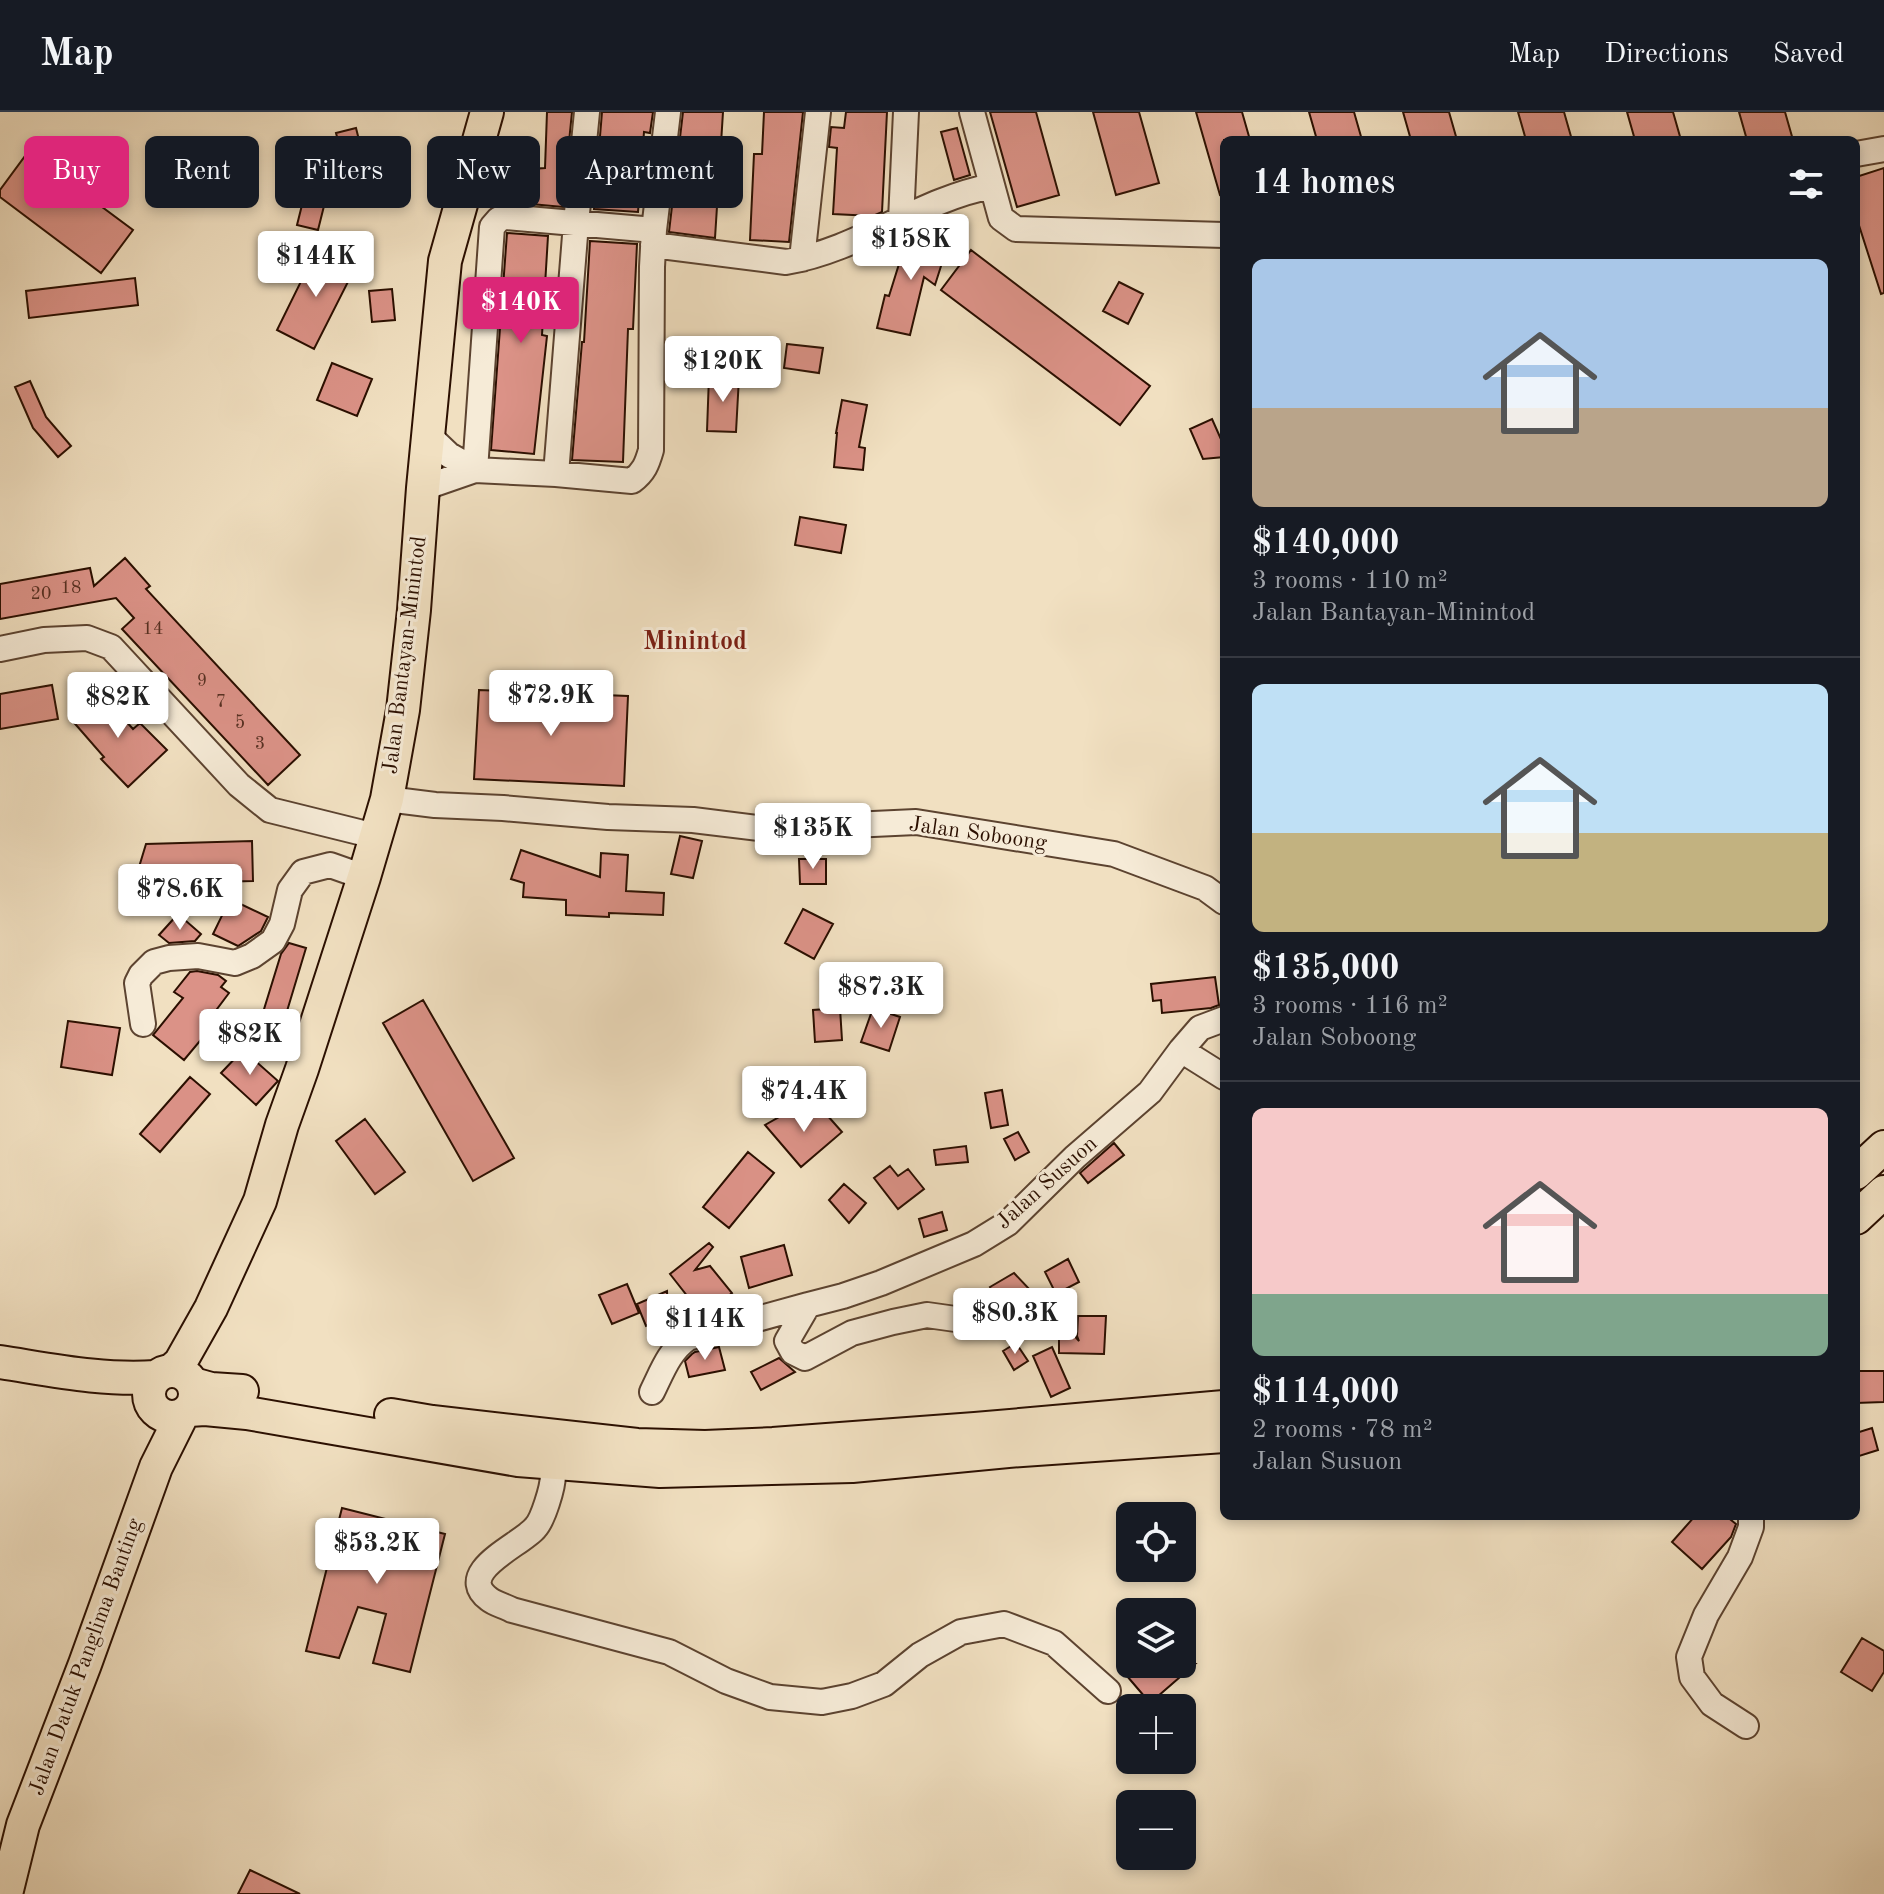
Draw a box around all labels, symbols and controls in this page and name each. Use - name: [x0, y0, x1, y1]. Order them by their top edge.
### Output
- text: Map: [40, 36, 114, 74]
- text: Map: [1508, 41, 1560, 69]
- text: Directions: [1604, 41, 1729, 69]
- text: Saved: [1773, 41, 1844, 69]
- chip: Buy: [24, 136, 129, 208]
- chip: Rent: [145, 136, 259, 208]
- chip: Filters: [275, 136, 411, 208]
- chip: New: [427, 136, 540, 208]
- chip: Apartment: [556, 136, 743, 208]
- icon: filters: [1784, 162, 1828, 206]
- text: 14 homes: [1252, 167, 1395, 201]
- pin: $158K: [855, 214, 967, 282]
- text: $158K: [871, 227, 951, 253]
- pin: $144K: [260, 231, 372, 299]
- text: $144K: [276, 244, 356, 270]
- pin: $140K: [465, 277, 577, 345]
- text: $140K: [481, 290, 561, 316]
- icon: home: [1468, 311, 1612, 455]
- pin: $120K: [667, 336, 779, 404]
- text: $120K: [683, 349, 763, 375]
- text: $140,000: [1252, 527, 1400, 561]
- street label: Jalan Bantayan-Minintod: [379, 535, 431, 775]
- text: 3 rooms · 110 m²: [1252, 568, 1448, 594]
- house number: 18: [61, 579, 81, 597]
- house number: 20: [31, 585, 51, 603]
- text: Jalan Bantayan-Minintod: [1252, 600, 1535, 626]
- house number: 14: [143, 620, 163, 638]
- district label: Minintod: [643, 629, 747, 655]
- pin: $72.9K: [486, 670, 616, 738]
- pin: $82K: [71, 672, 165, 740]
- house number: 9: [197, 672, 207, 690]
- text: $72.9K: [507, 683, 595, 709]
- text: $82K: [85, 685, 151, 711]
- house number: 7: [216, 693, 226, 711]
- house number: 5: [235, 714, 245, 732]
- house number: 3: [255, 735, 265, 753]
- icon: home: [1468, 736, 1612, 880]
- pin: $135K: [757, 803, 869, 871]
- street label: Jalan Soboong: [908, 813, 1048, 855]
- text: $135K: [773, 816, 853, 842]
- pin: $78.6K: [115, 864, 245, 932]
- text: $78.6K: [136, 877, 224, 903]
- text: $135,000: [1252, 952, 1400, 986]
- pin: $87.3K: [816, 962, 946, 1030]
- text: $87.3K: [837, 975, 925, 1001]
- text: 3 rooms · 116 m²: [1252, 993, 1448, 1019]
- pin: $82K: [203, 1009, 297, 1077]
- text: $82K: [217, 1022, 283, 1048]
- text: Jalan Soboong: [1252, 1025, 1416, 1051]
- pin: $74.4K: [739, 1066, 869, 1134]
- text: $74.4K: [760, 1079, 848, 1105]
- street label: Jalan Susuon: [992, 1132, 1102, 1234]
- icon: home: [1468, 1160, 1612, 1304]
- pin: $80.3K: [950, 1288, 1080, 1356]
- pin: $114K: [649, 1294, 761, 1362]
- text: $80.3K: [971, 1301, 1059, 1327]
- text: $114K: [665, 1307, 745, 1333]
- text: $114,000: [1252, 1376, 1400, 1410]
- text: 2 rooms · 78 m²: [1252, 1417, 1433, 1443]
- text: Jalan Susuon: [1252, 1449, 1402, 1475]
- map controls: [1116, 1502, 1196, 1870]
- button: locate: [1116, 1502, 1196, 1582]
- street label: Jalan Datuk Panglima Banting: [26, 1515, 146, 1798]
- pin: $53.2K: [312, 1518, 442, 1586]
- text: $53.2K: [333, 1531, 421, 1557]
- button: layers: [1116, 1598, 1196, 1678]
- button: +: [1116, 1694, 1196, 1774]
- button: −: [1116, 1790, 1196, 1870]

